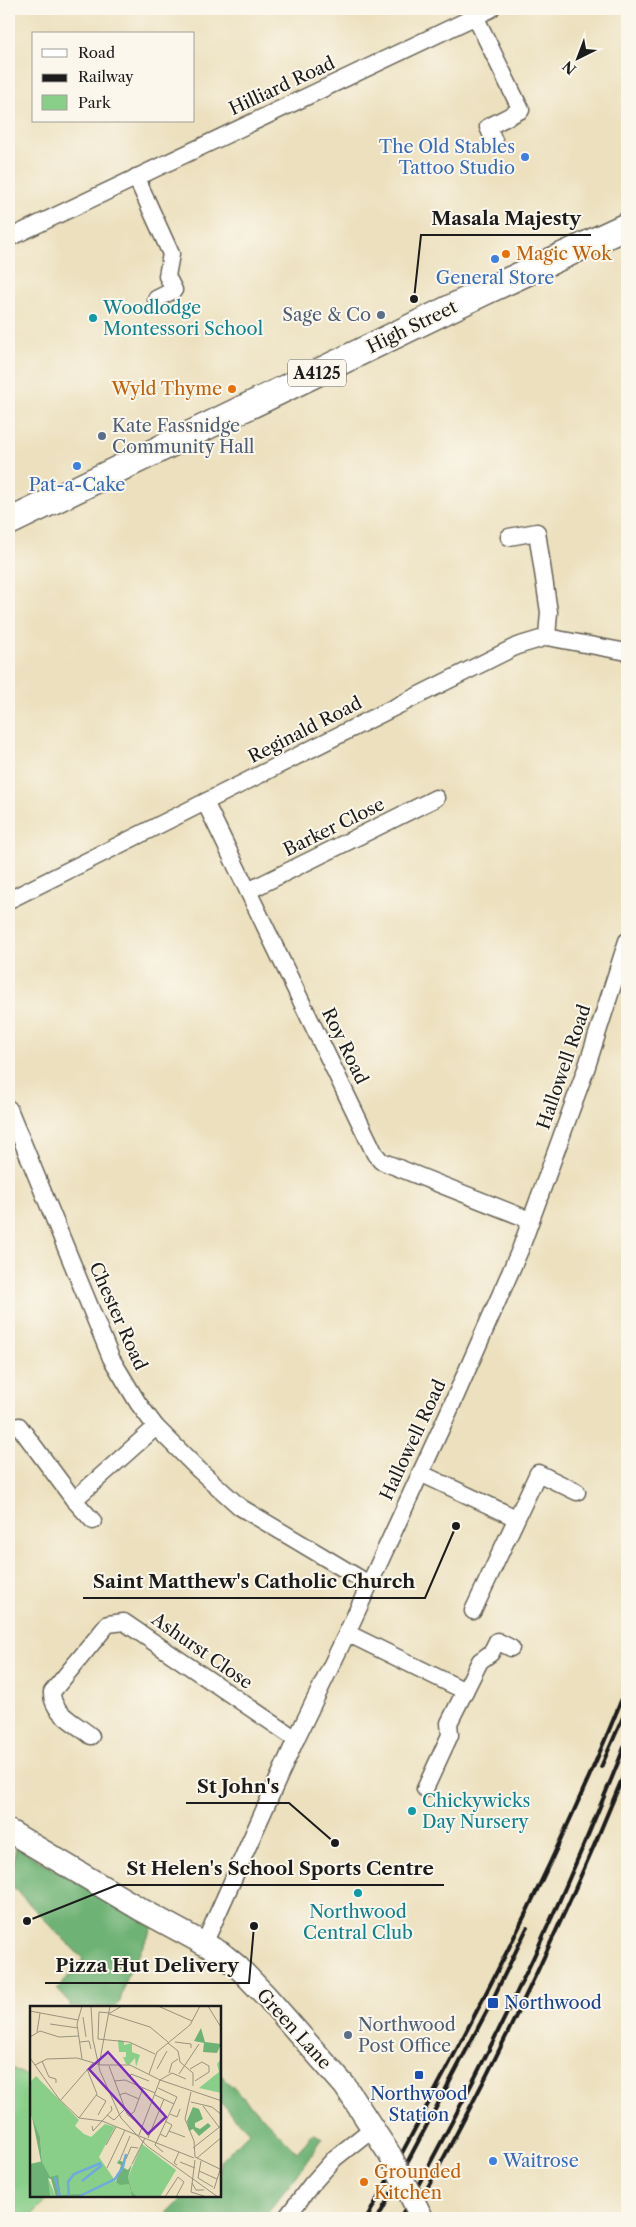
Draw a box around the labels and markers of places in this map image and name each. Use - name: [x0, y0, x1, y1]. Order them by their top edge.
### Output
- place label: The Old Stables Tattoo Studio: [379, 136, 515, 179]
- marker: The Old Stables Tattoo Studio: [519, 151, 531, 163]
- callout: Masala Majesty: [421, 201, 591, 235]
- place label: Magic Wok: [516, 243, 613, 265]
- marker: Magic Wok: [500, 248, 512, 260]
- marker: General Store: [489, 253, 501, 265]
- place label: General Store: [436, 267, 554, 289]
- place label: Woodlodge Montessori School: [102, 297, 263, 340]
- place label: Sage & Co: [282, 304, 371, 326]
- marker: Sage & Co: [375, 309, 387, 321]
- marker: Woodlodge Montessori School: [87, 312, 99, 324]
- place label: Wyld Thyme: [111, 378, 222, 400]
- marker: Wyld Thyme: [226, 383, 238, 395]
- place label: Kate Fassnidge Community Hall: [112, 415, 254, 458]
- marker: Kate Fassnidge Community Hall: [96, 430, 108, 442]
- marker: Pat-a-Cake: [71, 460, 83, 472]
- place label: Pat-a-Cake: [29, 474, 125, 496]
- callout: Saint Matthew's Catholic Church: [83, 1564, 425, 1598]
- callout: St John's: [186, 1769, 289, 1803]
- place label: Chickywicks Day Nursery: [422, 1790, 530, 1833]
- marker: Chickywicks Day Nursery: [406, 1805, 418, 1817]
- callout: St Helen's School Sports Centre: [117, 1851, 444, 1885]
- marker: Northwood Central Club: [352, 1887, 364, 1899]
- place label: Northwood Central Club: [303, 1901, 413, 1944]
- callout: Pizza Hut Delivery: [45, 1949, 249, 1983]
- place label: Northwood: [504, 1992, 602, 2014]
- marker: Northwood: [486, 1996, 500, 2010]
- place label: Northwood Post Office: [358, 2014, 456, 2057]
- marker: Northwood Post Office: [342, 2029, 354, 2041]
- marker: Northwood Station: [413, 2069, 425, 2081]
- place label: Northwood Station: [370, 2083, 468, 2126]
- place label: Waitrose: [502, 2150, 579, 2172]
- marker: Waitrose: [487, 2155, 499, 2167]
- place label: Grounded Kitchen: [374, 2161, 461, 2204]
- marker: Grounded Kitchen: [358, 2176, 370, 2188]

